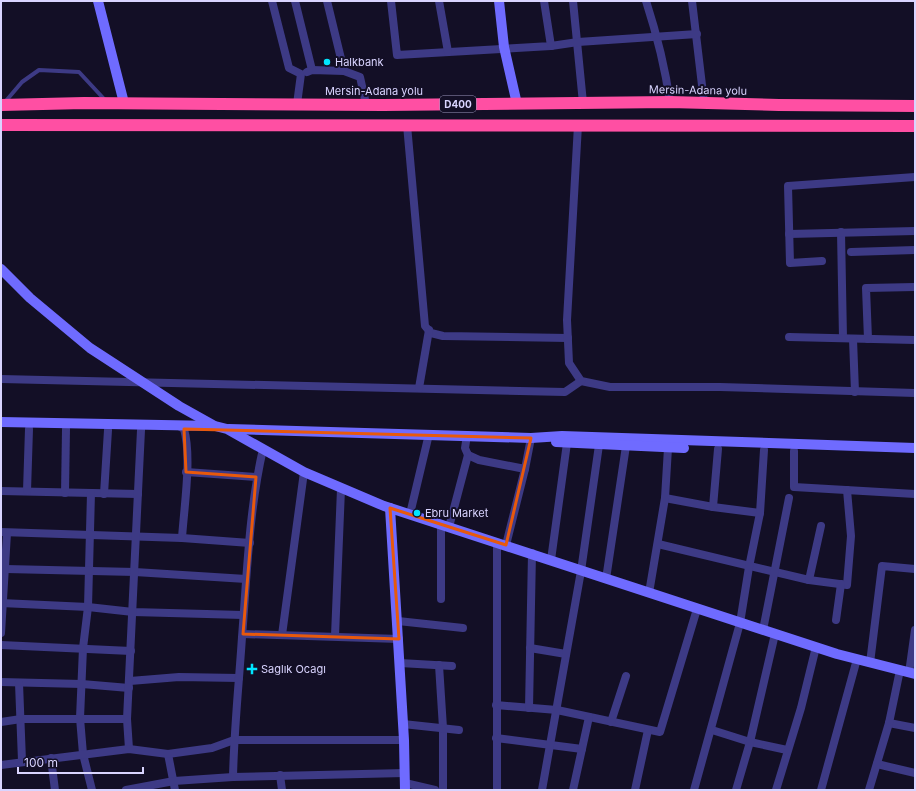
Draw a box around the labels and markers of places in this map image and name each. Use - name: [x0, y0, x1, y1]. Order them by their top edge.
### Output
- place label: Halkbank: [335, 55, 384, 69]
- marker: Halkbank: [322, 57, 332, 67]
- place label: Ebru Market: [425, 506, 489, 520]
- marker: Ebru Market: [412, 508, 422, 518]
- place label: Saglık Ocagı: [261, 662, 326, 676]
- marker: Saglık Ocagı: [246, 663, 258, 675]

